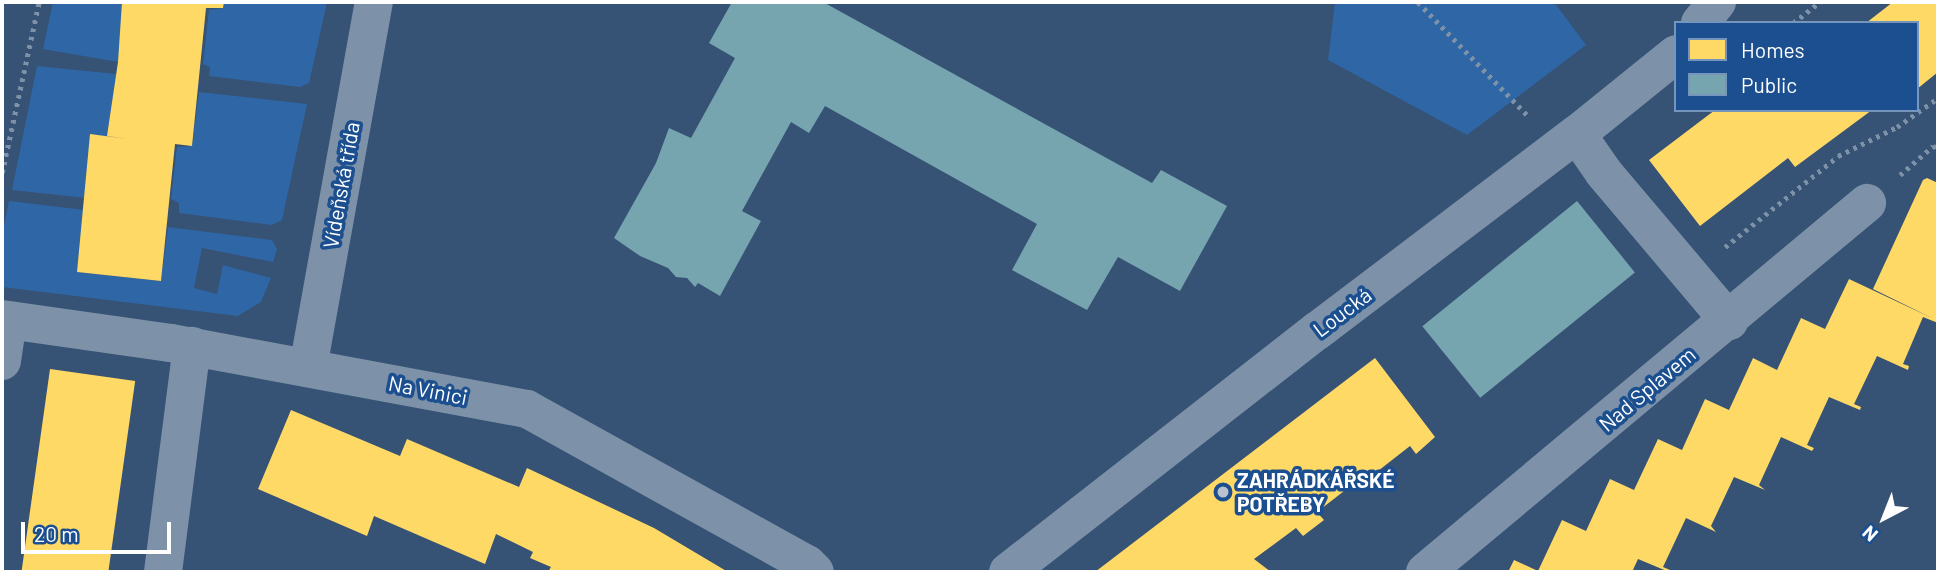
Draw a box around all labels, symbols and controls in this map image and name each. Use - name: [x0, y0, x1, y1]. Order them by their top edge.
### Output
- legend: [1674, 21, 1919, 112]
- text: Homes: [1741, 37, 1805, 62]
- text: Public: [1741, 72, 1797, 97]
- street label: Vídeňská třída: [317, 120, 365, 250]
- street label: Loucká: [1308, 282, 1376, 342]
- street label: Nad Splavem: [1594, 341, 1700, 437]
- street label: Na Vinici: [386, 370, 470, 410]
- place label: ZAHRÁDKÁŘSKÉ POTŘEBY: [1237, 467, 1395, 517]
- north arrow: [1849, 483, 1919, 553]
- marker: ZAHRÁDKÁŘSKÉ POTŘEBY: [1215, 484, 1231, 500]
- scale bar: [24, 508, 175, 552]
- text: 20 m: [34, 521, 79, 546]
- text: N: [1857, 521, 1882, 547]

